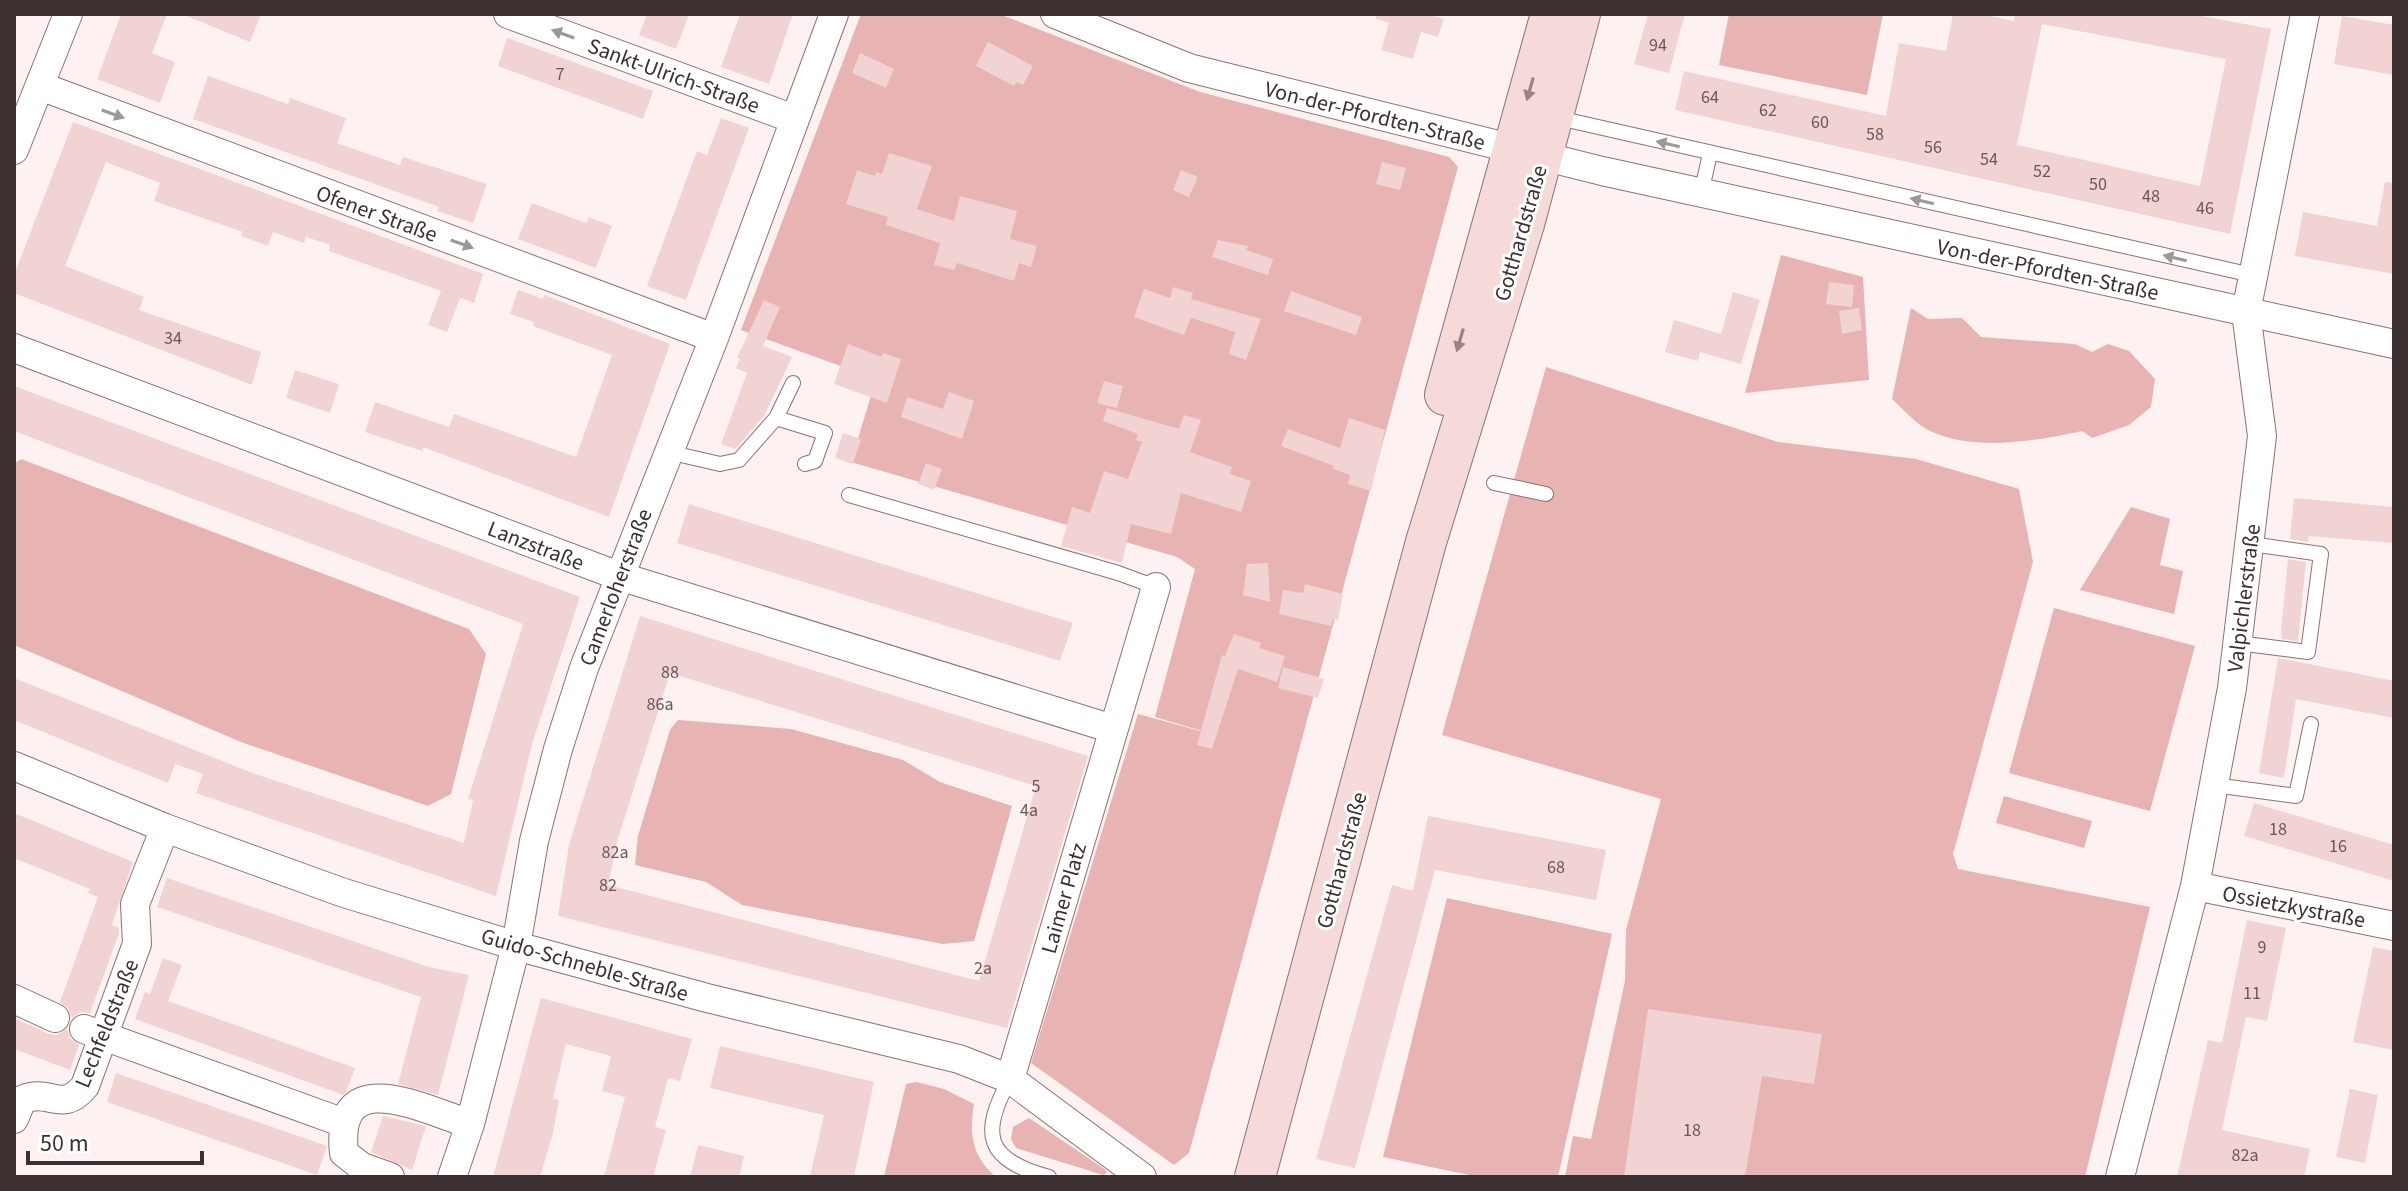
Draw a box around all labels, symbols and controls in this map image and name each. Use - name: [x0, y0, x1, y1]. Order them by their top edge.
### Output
- one-way arrow: [551, 28, 575, 40]
- street label: Sankt-Ulrich-Straße: [583, 30, 764, 122]
- house number: 94: [1649, 33, 1667, 58]
- house number: 7: [556, 62, 565, 87]
- street label: Von-der-Pfordten-Straße: [1261, 73, 1488, 159]
- one-way arrow: [1524, 77, 1536, 102]
- house number: 64: [1701, 85, 1719, 110]
- house number: 62: [1759, 98, 1777, 123]
- one-way arrow: [101, 108, 125, 121]
- house number: 60: [1811, 110, 1829, 135]
- house number: 58: [1866, 122, 1884, 147]
- house number: 56: [1924, 135, 1942, 160]
- one-way arrow: [1655, 137, 1680, 150]
- house number: 54: [1980, 147, 1998, 172]
- house number: 52: [2033, 159, 2051, 184]
- street label: Gotthardstraße: [1486, 161, 1556, 305]
- house number: 50: [2089, 172, 2107, 197]
- street label: Ofener Straße: [311, 177, 442, 251]
- house number: 48: [2142, 184, 2160, 209]
- one-way arrow: [1909, 194, 1934, 207]
- house number: 46: [2196, 196, 2214, 221]
- street label: Von-der-Pfordten-Straße: [1934, 231, 2162, 309]
- one-way arrow: [450, 238, 474, 251]
- one-way arrow: [2163, 251, 2188, 264]
- house number: 34: [164, 326, 182, 351]
- one-way arrow: [1454, 327, 1466, 352]
- street label: Camerloherstraße: [571, 504, 661, 671]
- street label: Lanzstraße: [483, 513, 589, 579]
- street label: Valpichlerstraße: [2219, 522, 2269, 674]
- house number: 88: [661, 660, 679, 685]
- house number: 86a: [647, 692, 673, 717]
- house number: 5: [1032, 774, 1041, 799]
- street label: Gotthardstraße: [1308, 788, 1376, 932]
- house number: 4a: [1020, 798, 1038, 823]
- house number: 18: [2269, 817, 2287, 842]
- house number: 16: [2329, 834, 2347, 859]
- street label: Laimer Platz: [1033, 839, 1095, 957]
- house number: 82a: [602, 840, 628, 865]
- house number: 68: [1547, 855, 1565, 880]
- house number: 82: [599, 873, 617, 898]
- street label: Ossietzkystraße: [2220, 877, 2368, 937]
- street label: Guido-Schneble-Straße: [477, 920, 692, 1010]
- house number: 9: [2258, 935, 2267, 960]
- street label: Lechfeldstraße: [67, 954, 147, 1093]
- house number: 2a: [974, 956, 992, 981]
- house number: 11: [2243, 981, 2261, 1006]
- scale bar: [28, 1115, 202, 1165]
- house number: 18: [1683, 1118, 1701, 1143]
- text: 50 m: [40, 1126, 89, 1161]
- house number: 82a: [2232, 1143, 2258, 1168]

